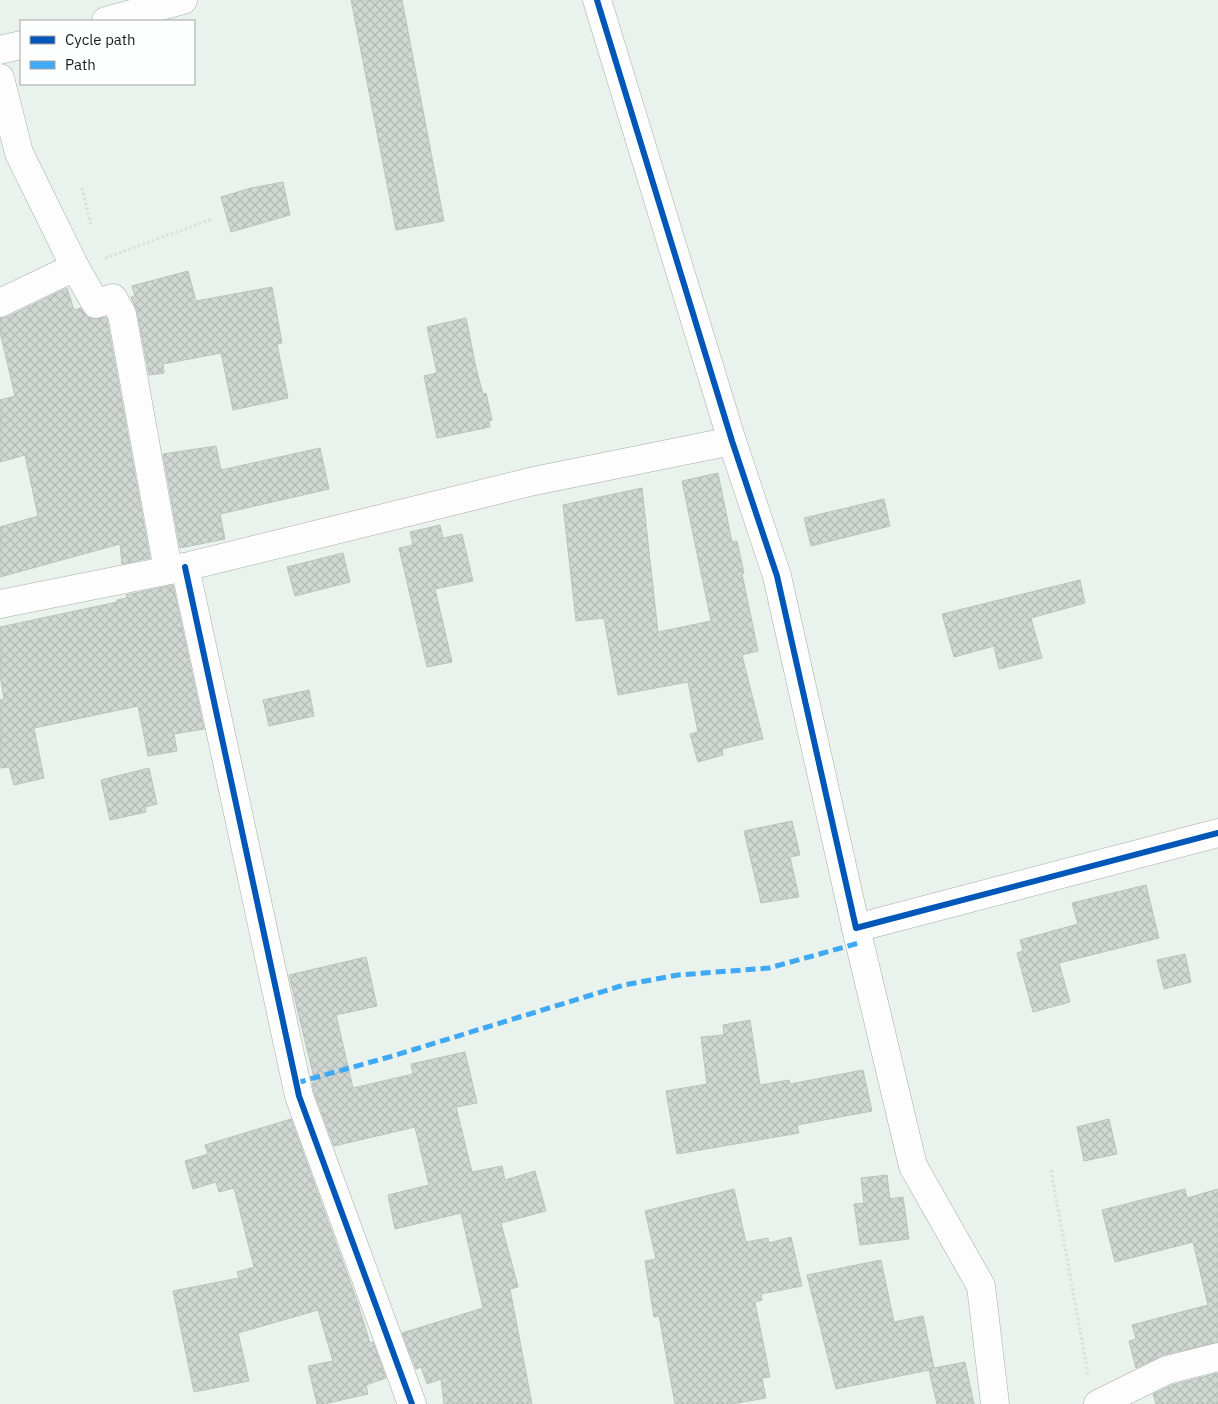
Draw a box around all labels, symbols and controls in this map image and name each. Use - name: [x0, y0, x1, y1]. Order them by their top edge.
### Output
- legend: [20, 20, 195, 85]
- text: Cycle path: [65, 30, 136, 49]
- text: Path: [65, 55, 96, 74]

